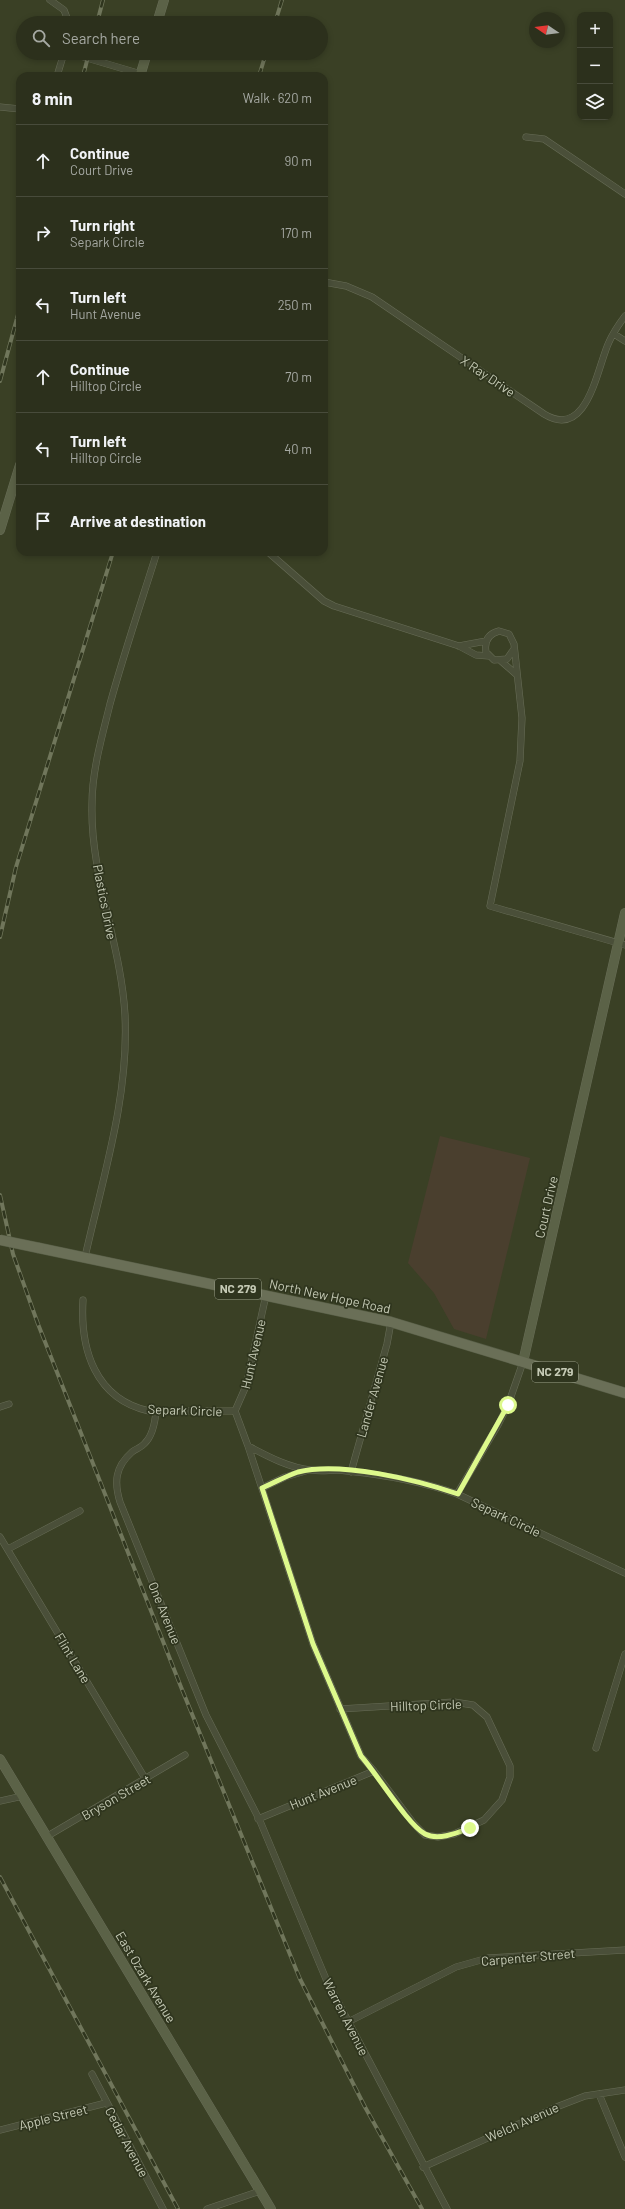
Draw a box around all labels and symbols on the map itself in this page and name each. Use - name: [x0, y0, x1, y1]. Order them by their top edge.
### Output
- north arrow: [529, 12, 565, 48]
- street label: X Ray Drive: [458, 352, 518, 400]
- street label: Plastics Drive: [90, 863, 120, 941]
- street label: Court Drive: [531, 1174, 561, 1240]
- street label: North New Hope Road: [268, 1275, 392, 1317]
- road number: NC 279: [215, 1279, 261, 1299]
- street label: Hunt Avenue: [237, 1317, 269, 1390]
- street label: Lander Avenue: [353, 1355, 391, 1439]
- road number: NC 279: [532, 1362, 578, 1382]
- route start: [499, 1396, 517, 1414]
- street label: Separk Circle: [147, 1401, 223, 1419]
- street label: Separk Circle: [469, 1494, 543, 1540]
- street label: One Avenue: [145, 1579, 185, 1647]
- street label: Flint Lane: [52, 1630, 94, 1686]
- street label: Hilltop Circle: [390, 1696, 462, 1714]
- street label: Bryson Street: [79, 1771, 153, 1823]
- street label: Hunt Avenue: [287, 1771, 359, 1813]
- route end: [461, 1819, 479, 1837]
- street label: East Ozark Avenue: [112, 1928, 180, 2026]
- street label: Carpenter Street: [480, 1945, 576, 1969]
- street label: Warren Avenue: [320, 1976, 372, 2058]
- street label: Welch Avenue: [483, 2099, 561, 2145]
- street label: Apple Street: [17, 2101, 89, 2133]
- street label: Cedar Avenue: [102, 2104, 152, 2180]

